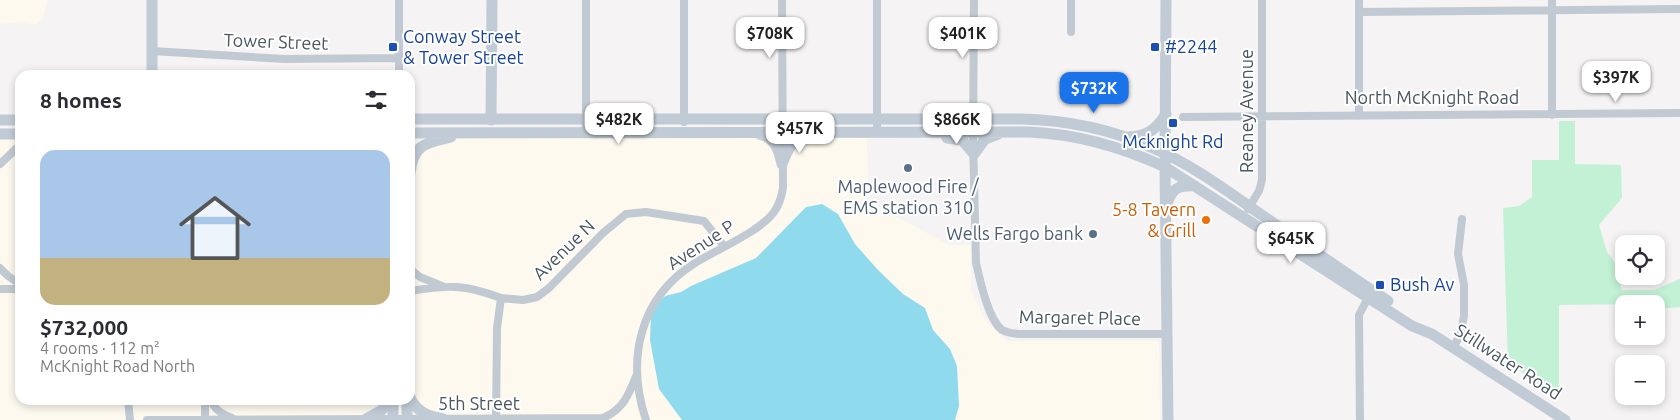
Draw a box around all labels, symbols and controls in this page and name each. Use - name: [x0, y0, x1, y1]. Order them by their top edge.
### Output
- pin: $708K: [735, 17, 805, 59]
- pin: $401K: [928, 17, 998, 59]
- text: $708K: [747, 24, 793, 42]
- text: $401K: [940, 24, 986, 42]
- place label: Conway Street & Tower Street: [403, 26, 524, 67]
- street label: Tower Street: [223, 29, 329, 53]
- place label: #2244: [1165, 36, 1217, 56]
- marker: Conway Street & Tower Street: [387, 41, 399, 53]
- marker: #2244: [1149, 41, 1161, 53]
- street label: Reaney Avenue: [1236, 49, 1256, 173]
- pin: $397K: [1581, 61, 1651, 103]
- text: $397K: [1593, 68, 1639, 86]
- pin: $732K: [1059, 72, 1129, 114]
- text: $732K: [1071, 79, 1117, 97]
- icon: filters: [362, 86, 390, 114]
- street label: North McKnight Road: [1345, 87, 1519, 107]
- text: 8 homes: [40, 88, 122, 112]
- pin: $482K: [584, 102, 654, 145]
- pin: $866K: [922, 102, 992, 145]
- text: $482K: [596, 110, 642, 128]
- text: $866K: [934, 110, 980, 128]
- pin: $457K: [765, 112, 835, 154]
- marker: Mcknight Rd: [1167, 117, 1179, 129]
- text: $457K: [777, 119, 823, 137]
- place label: Mcknight Rd: [1122, 131, 1224, 151]
- marker: Maplewood Fire / EMS station 310: [902, 162, 914, 174]
- place label: Maplewood Fire / EMS station 310: [837, 176, 980, 217]
- icon: home: [170, 183, 260, 273]
- place label: 5-8 Tavern & Grill: [1112, 199, 1196, 240]
- marker: 5-8 Tavern & Grill: [1200, 214, 1212, 226]
- street label: Avenue N: [528, 215, 598, 283]
- street label: Avenue P: [663, 215, 738, 273]
- pin: $645K: [1256, 222, 1326, 264]
- place label: Wells Fargo bank: [946, 223, 1083, 243]
- marker: Wells Fargo bank: [1087, 228, 1099, 240]
- text: $645K: [1268, 229, 1314, 247]
- map controls: [1615, 235, 1665, 405]
- button: locate: [1615, 235, 1665, 285]
- place label: Bush Av: [1390, 274, 1454, 294]
- marker: Bush Av: [1374, 279, 1386, 291]
- button: +: [1615, 295, 1665, 345]
- street label: Margaret Place: [1019, 306, 1141, 328]
- text: $732,000: [40, 315, 128, 339]
- street label: Stillwater Road: [1452, 319, 1566, 403]
- text: 4 rooms · 112 m²: [40, 339, 160, 357]
- button: −: [1615, 355, 1665, 405]
- text: McKnight Road North: [40, 357, 195, 375]
- street label: 5th Street: [438, 393, 520, 413]

